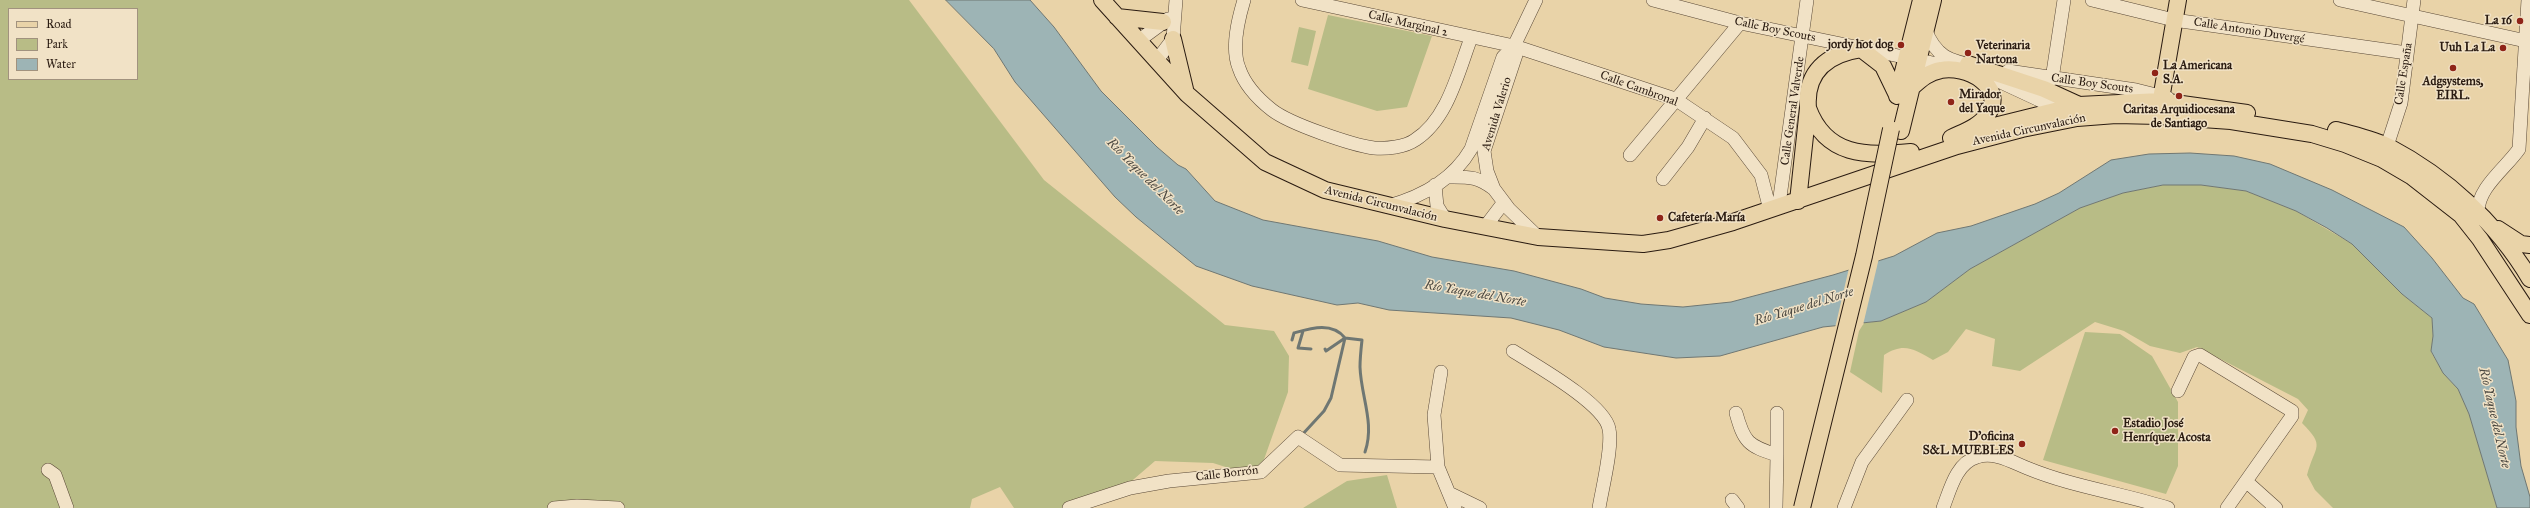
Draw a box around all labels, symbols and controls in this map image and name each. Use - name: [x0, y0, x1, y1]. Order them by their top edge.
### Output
- legend: [8, 8, 138, 80]
- street label: Calle Marginal 2: [1367, 8, 1449, 40]
- street label: Calle Boy Scouts: [1733, 14, 1817, 46]
- place label: La 16: [2485, 14, 2512, 28]
- street label: Calle Antonio Duvergé: [2192, 15, 2306, 47]
- marker: La 16: [2515, 16, 2525, 26]
- text: Road: [46, 17, 72, 31]
- text: Park: [46, 37, 68, 51]
- place label: jordy hot dog: [1828, 38, 1893, 52]
- place label: Veterinaria Nartona: [1976, 39, 2030, 67]
- marker: jordy hot dog: [1896, 40, 1906, 50]
- place label: Uuh La La: [2440, 41, 2495, 55]
- street label: Calle España: [2392, 42, 2416, 106]
- marker: Uuh La La: [2498, 43, 2508, 53]
- marker: Veterinaria Nartona: [1963, 48, 1973, 58]
- street label: Calle General Valverde: [1778, 56, 1808, 166]
- text: Water: [46, 57, 76, 71]
- place label: La Americana S.A.: [2163, 59, 2232, 87]
- marker: Adgsystems, EIRL.: [2448, 63, 2458, 73]
- street label: Calle Cambronal: [1598, 68, 1680, 110]
- marker: La Americana S.A.: [2150, 68, 2160, 78]
- street label: Calle Boy Scouts: [2050, 71, 2134, 97]
- street label: Avenida Valerio: [1479, 75, 1515, 153]
- place label: Adgsystems, EIRL.: [2423, 75, 2483, 103]
- place label: Mirador del Yaque: [1959, 88, 2005, 116]
- marker: Caritas Arquidiocesana de Santiago: [2174, 91, 2184, 101]
- marker: Mirador del Yaque: [1946, 97, 1956, 107]
- place label: Caritas Arquidiocesana de Santiago: [2123, 103, 2235, 131]
- street label: Avenida Circunvalación: [1971, 111, 2087, 149]
- water label: Río Yaque del Norte: [1103, 135, 1187, 219]
- street label: Avenida Circunvalación: [1323, 183, 1439, 225]
- place label: Cafetería María: [1668, 211, 1745, 225]
- marker: Cafetería María: [1655, 213, 1665, 223]
- water label: Río Yaque del Norte: [1423, 277, 1527, 311]
- water label: Río Yaque del Norte: [1753, 285, 1855, 329]
- water label: Río Yaque del Norte: [2475, 366, 2513, 470]
- place label: Estadio José Henríquez Acosta: [2123, 417, 2211, 445]
- marker: Estadio José Henríquez Acosta: [2110, 426, 2120, 436]
- place label: D'oficina S&L MUEBLES: [1923, 430, 2014, 458]
- marker: D'oficina S&L MUEBLES: [2017, 439, 2027, 449]
- street label: Calle Borrón: [1195, 463, 1259, 485]

